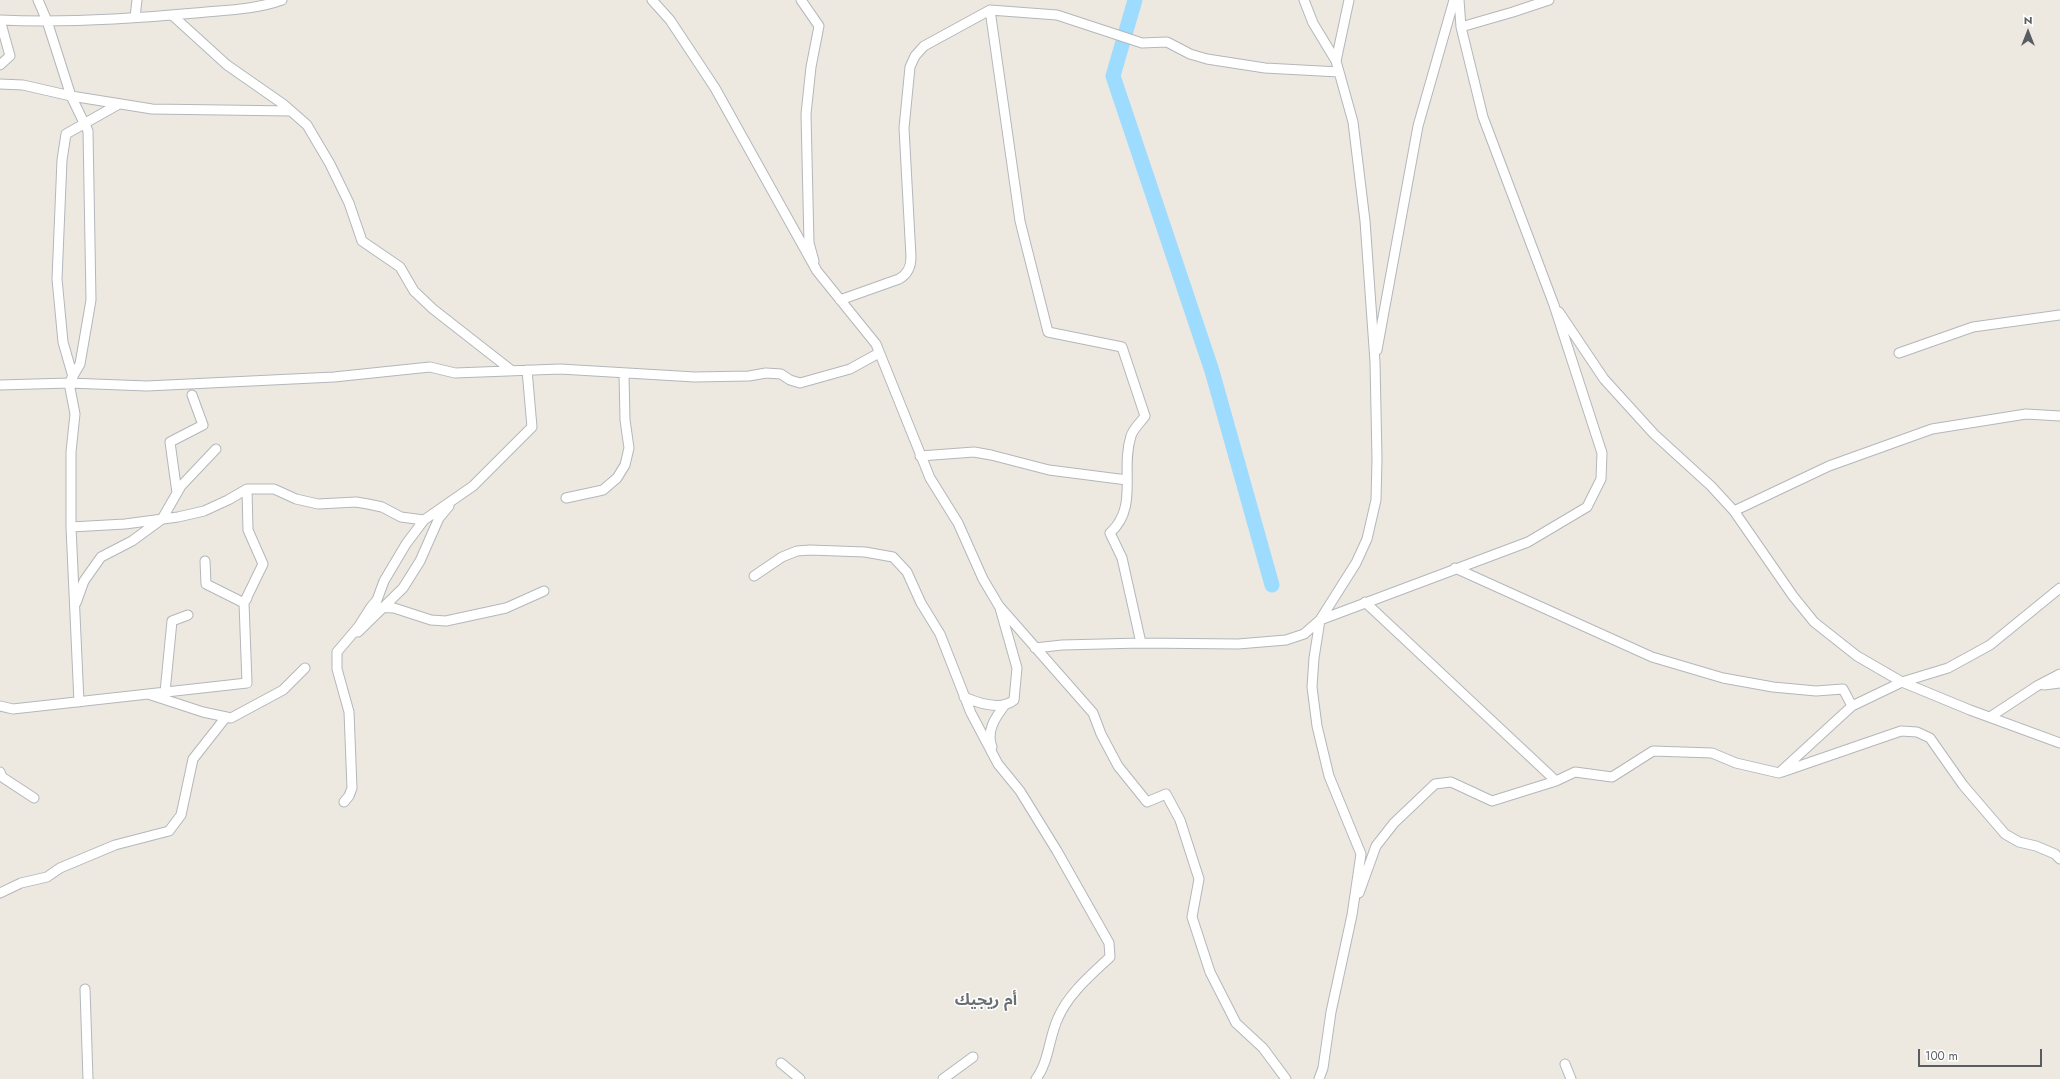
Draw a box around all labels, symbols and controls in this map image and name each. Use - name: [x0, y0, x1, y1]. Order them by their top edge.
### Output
- north arrow: [2008, 12, 2048, 52]
- text: N: [2024, 12, 2032, 28]
- district label: أم ريجيك: [955, 991, 1017, 1011]
- scale bar: [1920, 1041, 2044, 1067]
- text: 100 m: [1925, 1047, 1958, 1065]

